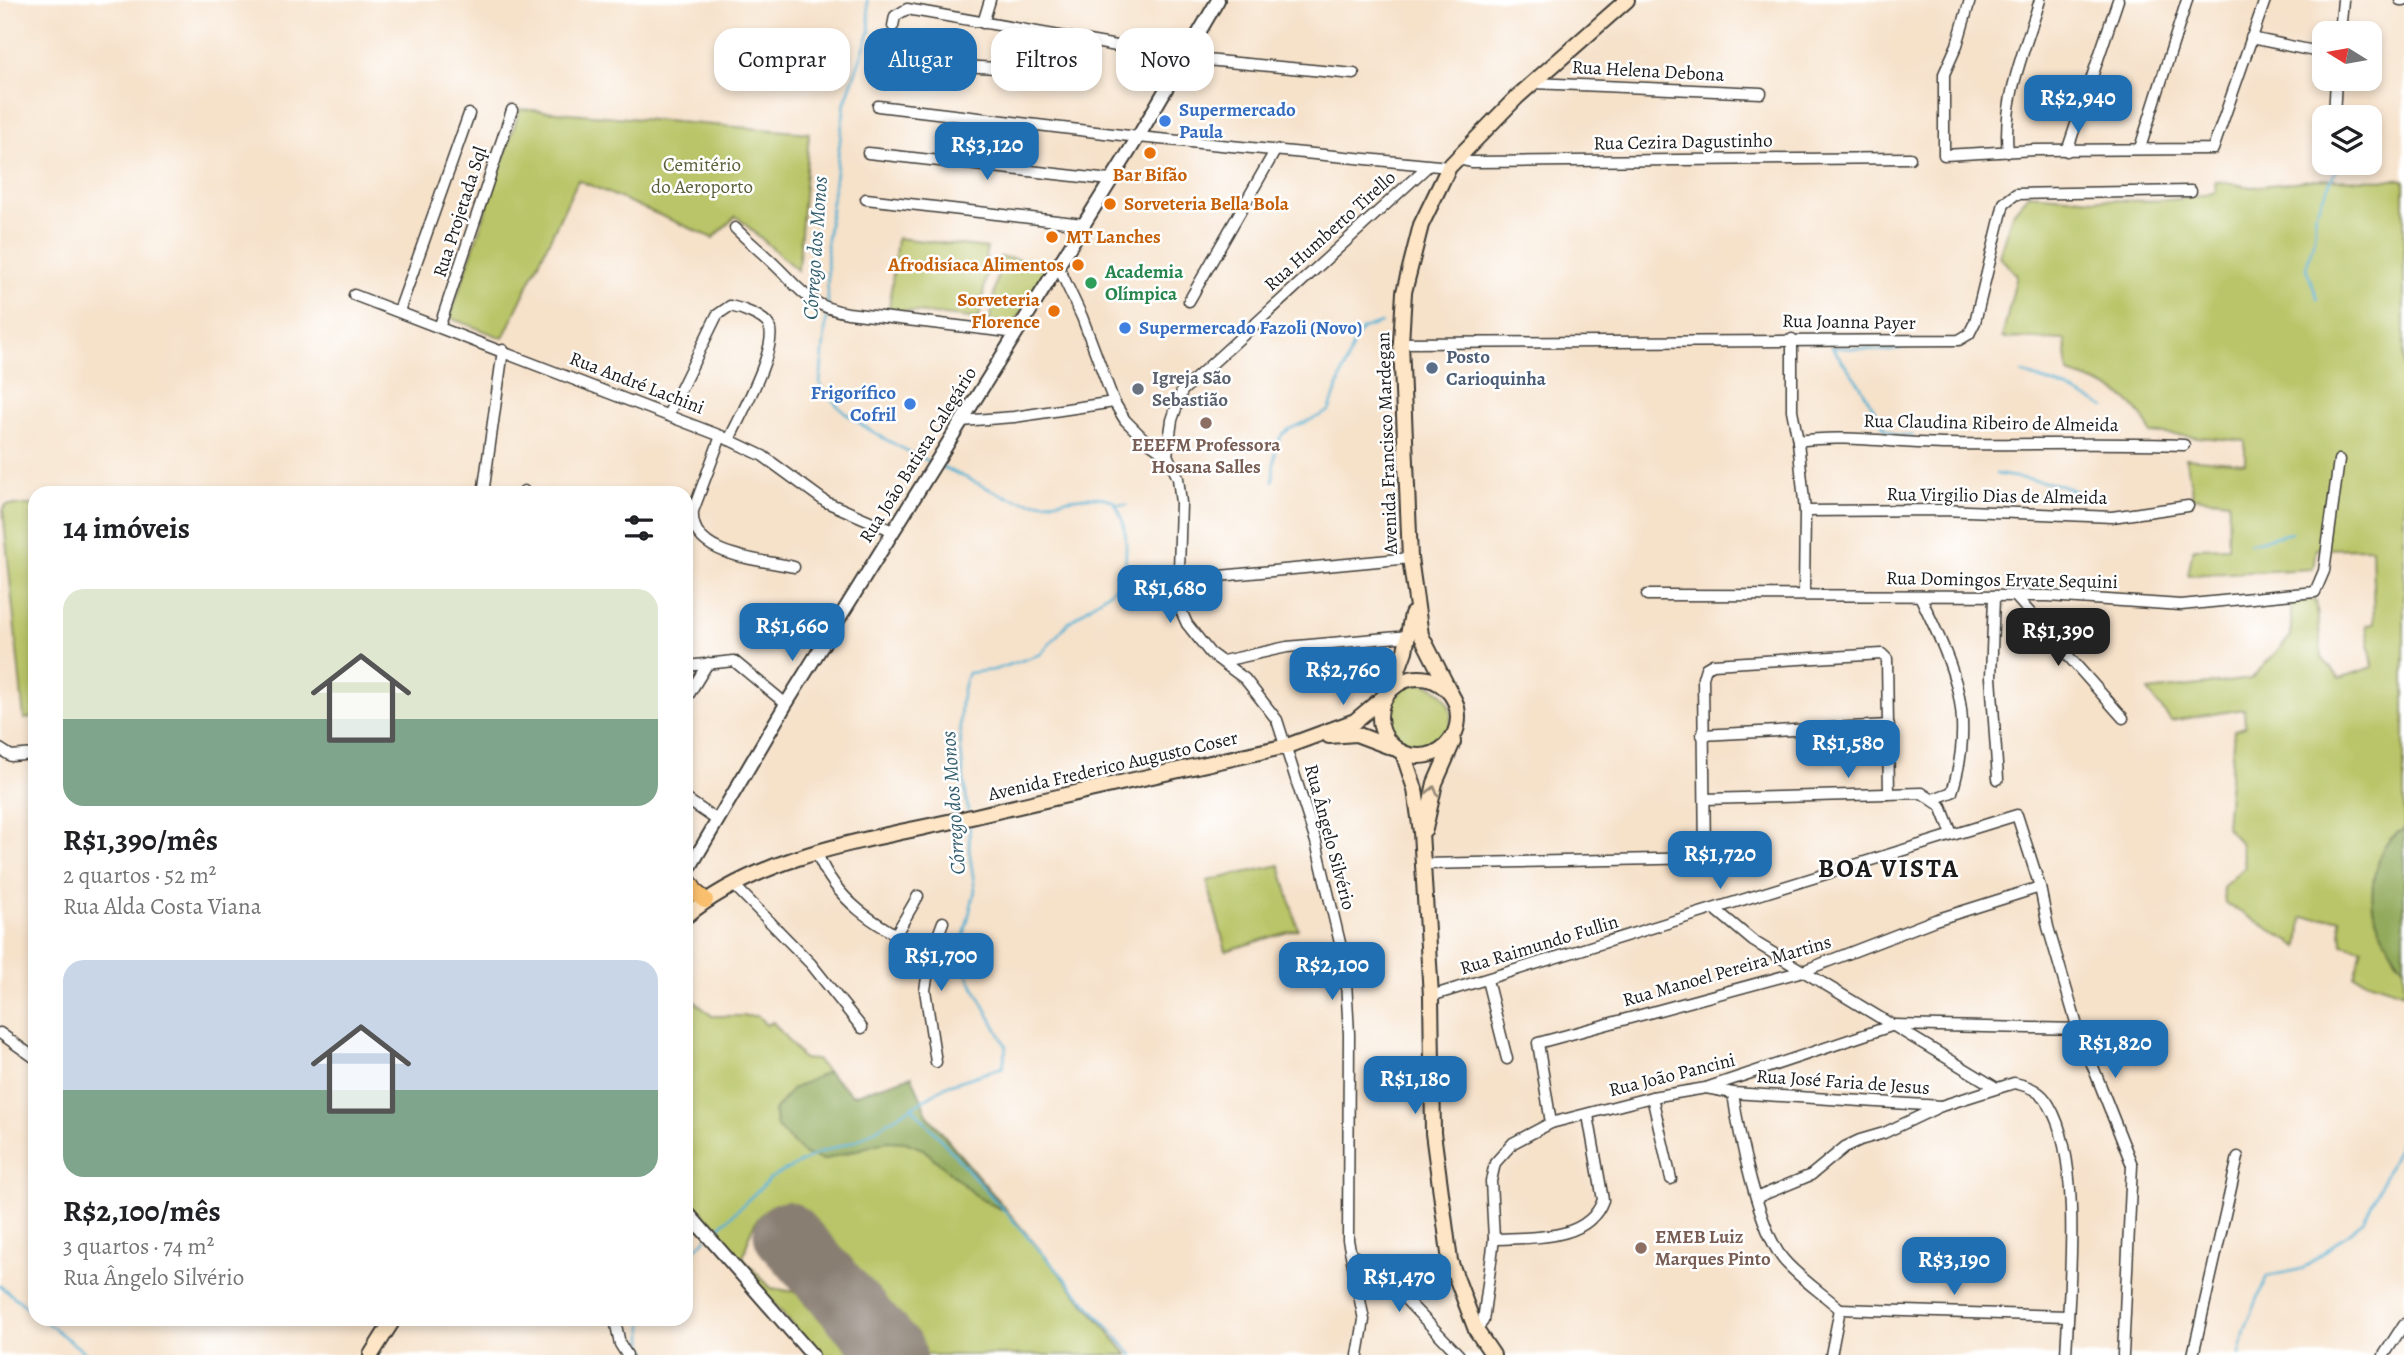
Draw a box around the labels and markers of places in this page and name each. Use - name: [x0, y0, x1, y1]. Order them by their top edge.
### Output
- pin: R$2,940: [2013, 76, 2143, 135]
- place label: Supermercado Paula: [1179, 97, 1296, 145]
- marker: Supermercado Paula: [1157, 113, 1173, 129]
- pin: R$3,120: [922, 122, 1052, 182]
- marker: Bar Bifão: [1142, 145, 1158, 161]
- place label: Bar Bifão: [1113, 162, 1188, 188]
- place label: Sorveteria Bella Bola: [1124, 191, 1290, 217]
- marker: Sorveteria Bella Bola: [1102, 196, 1118, 212]
- place label: MT Lanches: [1066, 224, 1161, 250]
- marker: MT Lanches: [1044, 229, 1060, 245]
- place label: Afrodisíaca Alimentos: [887, 252, 1064, 278]
- marker: Afrodisíaca Alimentos: [1070, 257, 1086, 273]
- place label: Academia Olímpica: [1104, 259, 1184, 307]
- marker: Academia Olímpica: [1083, 275, 1099, 291]
- place label: Sorveteria Florence: [957, 287, 1041, 335]
- marker: Sorveteria Florence: [1046, 303, 1062, 319]
- place label: Supermercado Fazoli (Novo): [1139, 315, 1362, 341]
- marker: Supermercado Fazoli (Novo): [1117, 320, 1133, 336]
- place label: Posto Carioquinha: [1446, 344, 1547, 392]
- marker: Posto Carioquinha: [1424, 360, 1440, 376]
- place label: Igreja São Sebastião: [1152, 365, 1232, 413]
- place label: Frigorífico Cofril: [811, 380, 896, 428]
- marker: Igreja São Sebastião: [1130, 381, 1146, 397]
- marker: Frigorífico Cofril: [902, 396, 918, 412]
- marker: EEEFM Professora Hosana Salles: [1198, 415, 1214, 431]
- place label: EEEFM Professora Hosana Salles: [1132, 432, 1281, 480]
- pin: R$1,680: [1105, 566, 1235, 625]
- pin: R$1,660: [727, 604, 857, 663]
- pin: R$1,390: [1993, 608, 2123, 668]
- pin: R$2,760: [1278, 648, 1408, 707]
- pin: R$1,580: [1783, 720, 1913, 780]
- pin: R$1,720: [1655, 832, 1785, 891]
- pin: R$1,700: [876, 934, 1006, 993]
- pin: R$2,100: [1267, 942, 1397, 1002]
- pin: R$1,820: [2050, 1020, 2180, 1080]
- pin: R$1,180: [1350, 1056, 1480, 1116]
- place label: EMEB Luiz Marques Pinto: [1655, 1224, 1771, 1272]
- pin: R$3,190: [1889, 1238, 2019, 1297]
- marker: EMEB Luiz Marques Pinto: [1633, 1240, 1649, 1256]
- pin: R$1,470: [1334, 1254, 1464, 1314]

